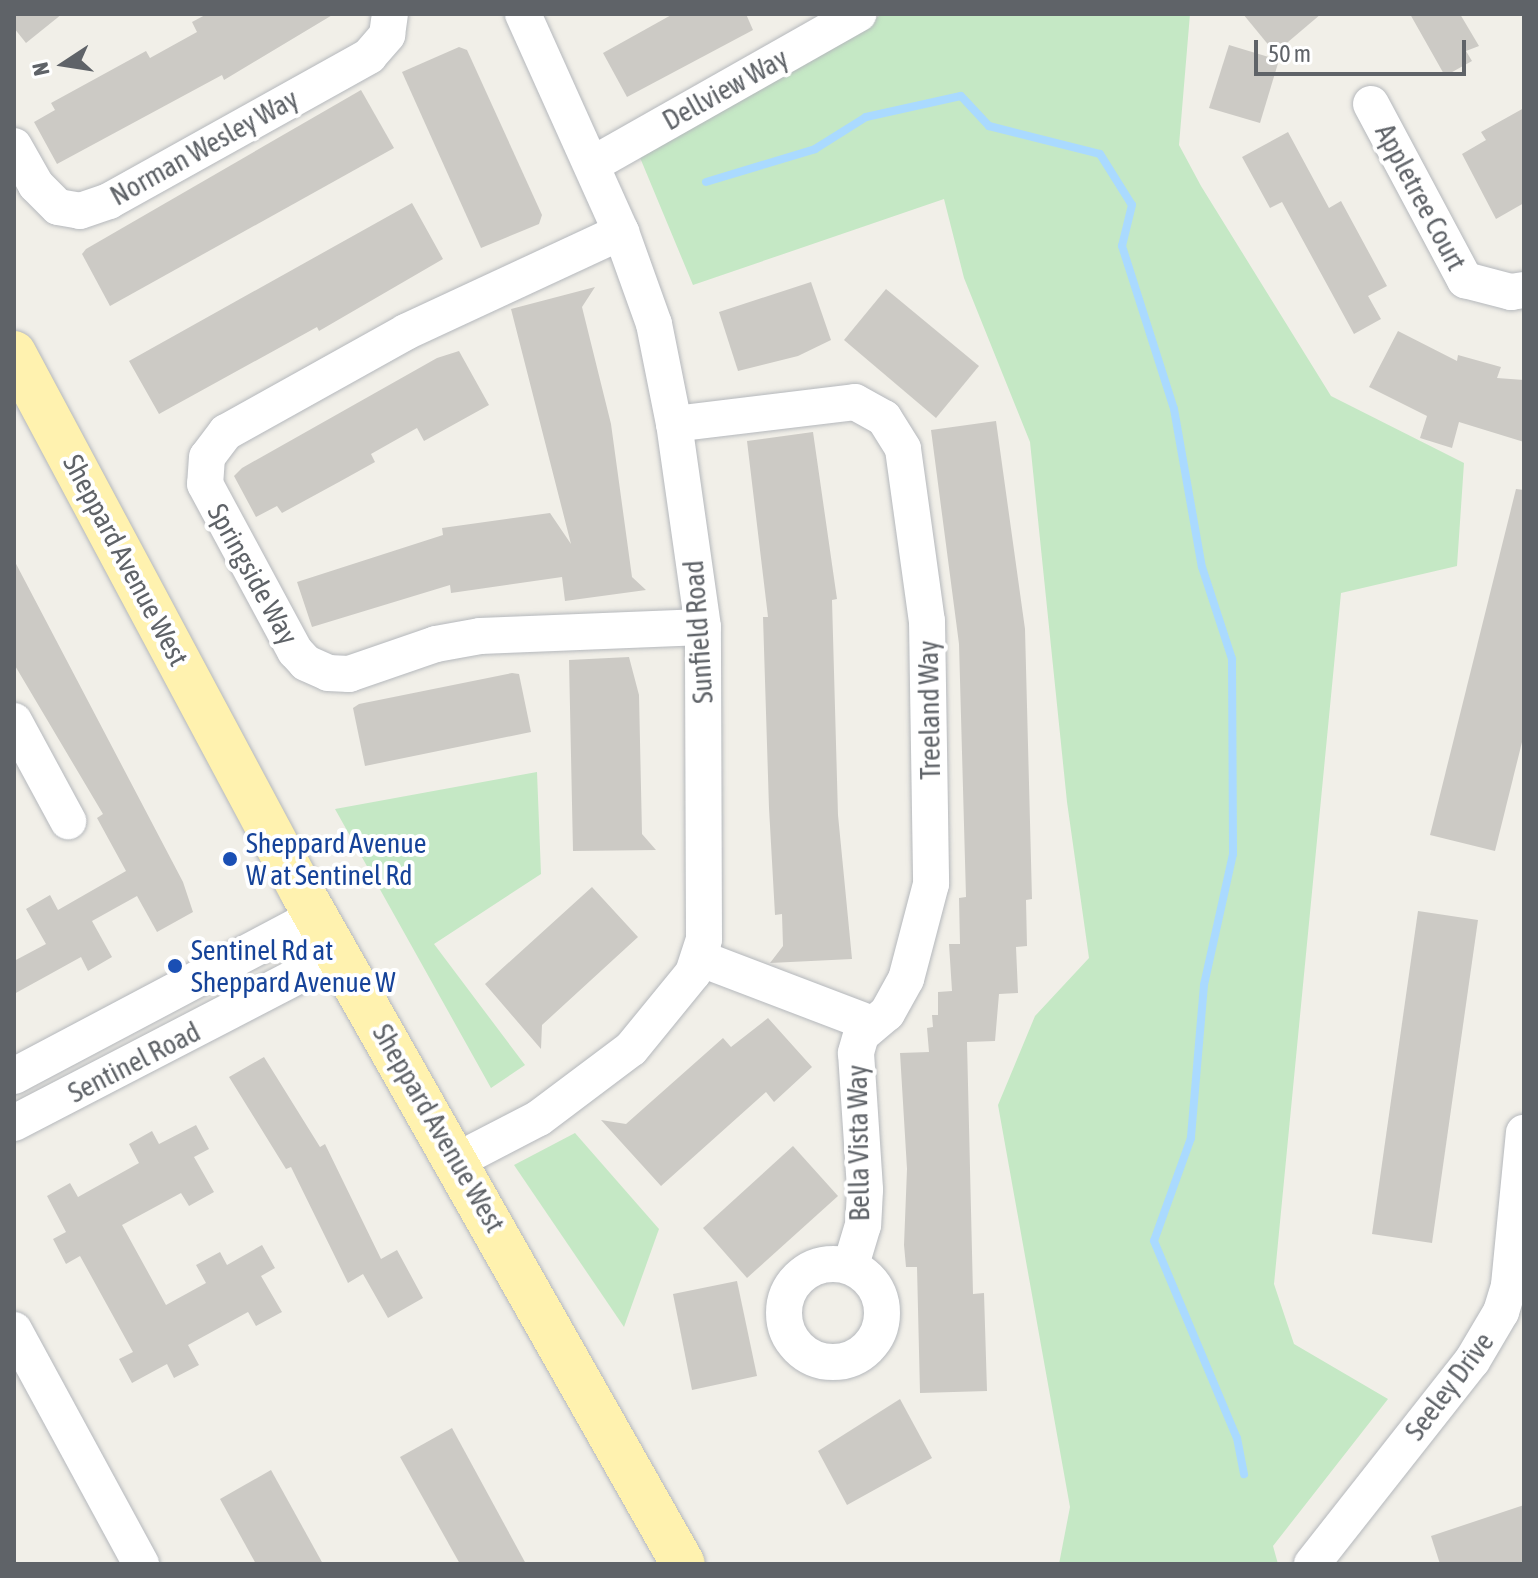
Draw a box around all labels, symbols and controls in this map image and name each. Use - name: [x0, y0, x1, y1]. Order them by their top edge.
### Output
- north arrow: [24, 24, 104, 104]
- scale bar: [1258, 24, 1470, 74]
- text: 50 m: [1268, 40, 1311, 67]
- street label: Dellview Way: [657, 41, 793, 137]
- text: N: [26, 60, 55, 78]
- street label: Norman Wesley Way: [104, 82, 304, 212]
- street label: Appletree Court: [1368, 118, 1474, 276]
- street label: Sheppard Avenue West: [56, 449, 196, 671]
- street label: Springside Way: [201, 498, 305, 650]
- street label: Sunfield Road: [676, 559, 720, 705]
- street label: Treeland Way: [911, 640, 947, 780]
- place label: Sheppard Avenue W at Sentinel Rd: [246, 826, 426, 892]
- marker: Sheppard Avenue W at Sentinel Rd: [221, 850, 239, 868]
- place label: Sentinel Rd at Sheppard Avenue W: [191, 933, 396, 999]
- marker: Sentinel Rd at Sheppard Avenue W: [166, 957, 184, 975]
- street label: Sentinel Road: [62, 1014, 206, 1110]
- street label: Sheppard Avenue West: [366, 1018, 512, 1238]
- street label: Bella Vista Way: [840, 1064, 876, 1222]
- street label: Seeley Drive: [1398, 1325, 1500, 1447]

